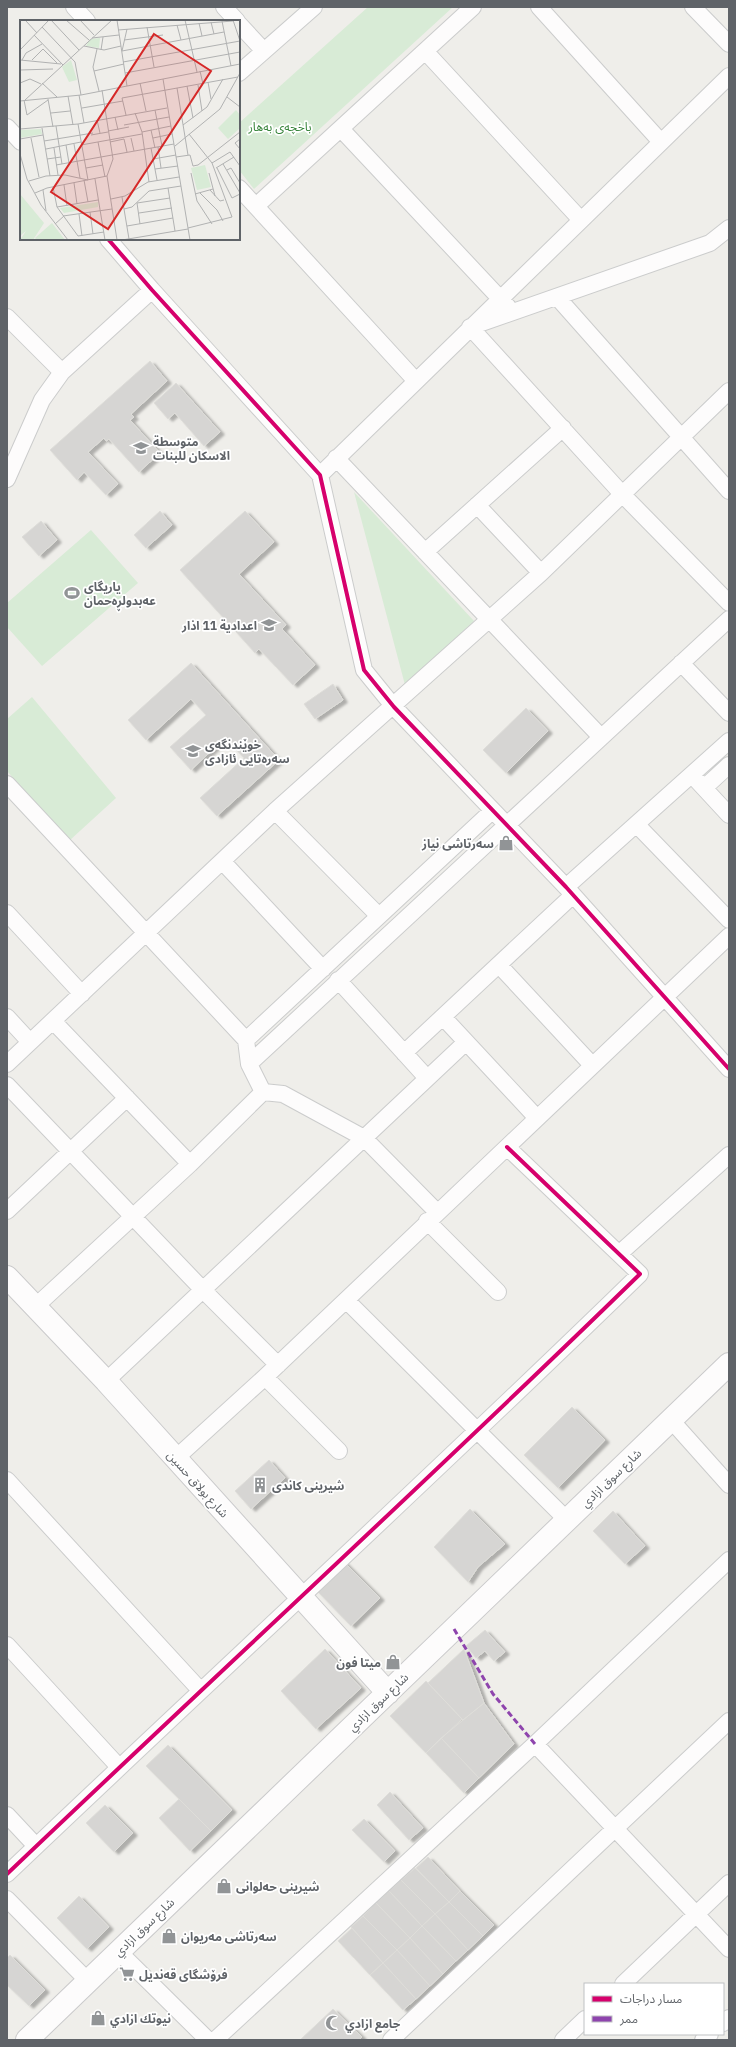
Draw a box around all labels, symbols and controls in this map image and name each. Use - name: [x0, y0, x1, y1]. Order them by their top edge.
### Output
- inset map: [20, 20, 240, 240]
- park label: باخچەی بەهار: [247, 119, 312, 135]
- place label: متوسطة الاسكان للبنات: [153, 434, 230, 463]
- school or university icon: متوسطة الاسكان للبنات: [132, 439, 150, 457]
- place label: یاریگای عەبدولڕەحمان: [84, 579, 156, 611]
- sports icon: یاریگای عەبدولڕەحمان: [63, 584, 81, 602]
- school or university icon: اعدادية 11 اذار: [260, 616, 278, 634]
- place label: اعدادية 11 اذار: [181, 618, 257, 633]
- place label: خوێندنگەی سەرەتایی ئازادی: [205, 737, 290, 766]
- school or university icon: خوێندنگەی سەرەتایی ئازادی: [184, 742, 202, 760]
- shop icon: سەرتاشی نیاز: [497, 834, 515, 852]
- place label: سەرتاشی نیاز: [421, 836, 494, 851]
- street label: شارع سوق ازادي: [578, 1445, 646, 1513]
- street label: شارع بولاق حسين: [163, 1447, 232, 1522]
- building icon: شیرینی کاندی: [251, 1476, 269, 1494]
- place label: شیرینی کاندی: [272, 1478, 344, 1493]
- shop icon: ميتا فون: [384, 1653, 402, 1671]
- place label: ميتا فون: [336, 1655, 381, 1670]
- street label: شارع سوق ازادي: [345, 1669, 413, 1737]
- shop icon: شیرینی حەلوانی: [215, 1877, 233, 1895]
- place label: شیرینی حەلوانی: [236, 1879, 319, 1894]
- street label: شارع سوق ازادي: [111, 1894, 179, 1962]
- shop icon: سەرتاشی مەریوان: [160, 1927, 178, 1945]
- place label: سەرتاشی مەریوان: [181, 1929, 277, 1944]
- supermarket icon: فرۆشگای قەندیل: [118, 1965, 136, 1983]
- place label: فرۆشگای قەندیل: [139, 1967, 228, 1982]
- legend: [584, 1983, 724, 2035]
- text: مسار دراجات: [620, 1991, 682, 2006]
- shop icon: نيوتك ازادي: [89, 2009, 107, 2027]
- place label: نيوتك ازادي: [110, 2011, 171, 2028]
- text: ممر: [619, 2011, 638, 2026]
- mosque icon: جامع ازادي: [324, 2014, 342, 2032]
- place label: جامع ازادي: [345, 2016, 401, 2033]

